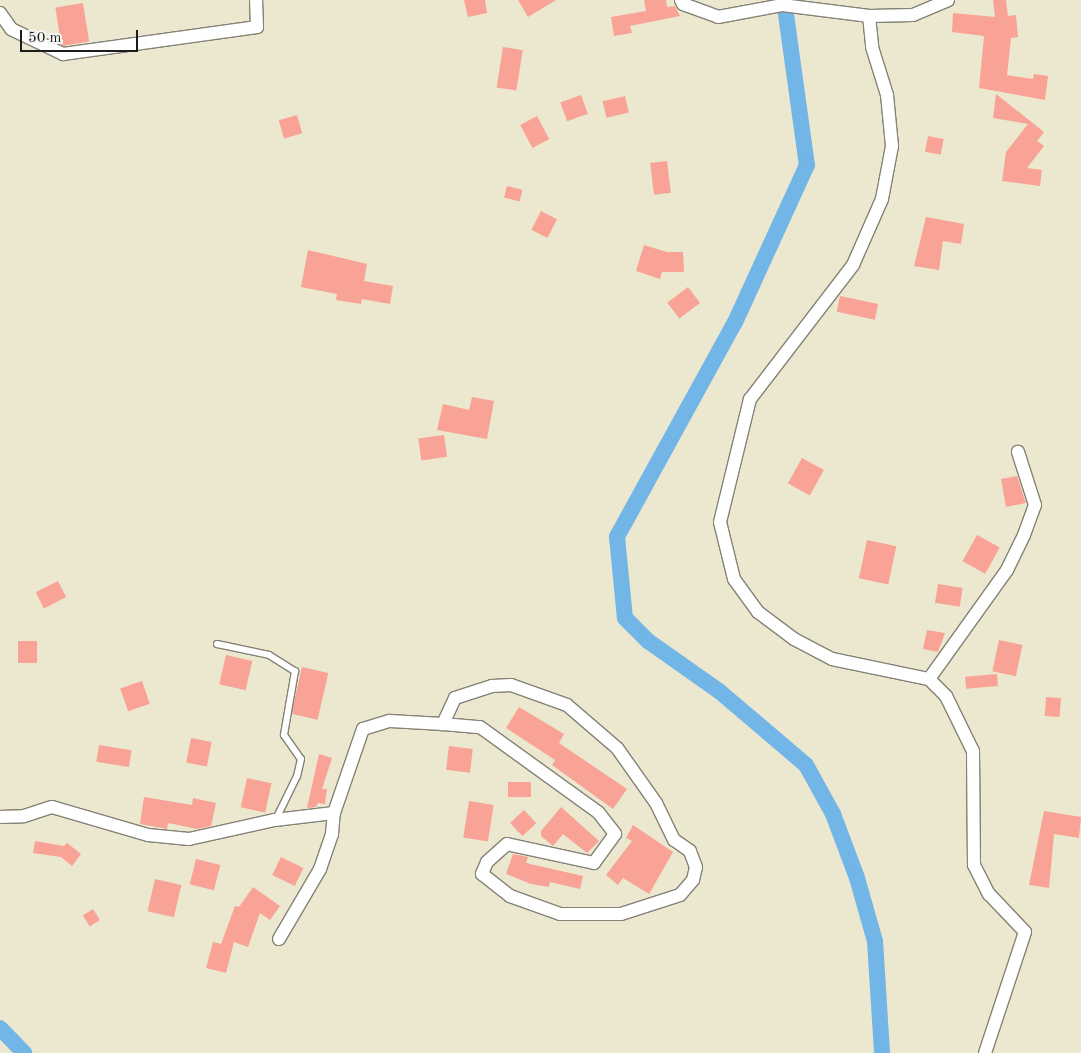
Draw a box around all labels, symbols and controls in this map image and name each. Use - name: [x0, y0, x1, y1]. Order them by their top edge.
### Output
- scale bar: [22, 20, 140, 52]
- text: 50 m: [28, 31, 62, 46]

